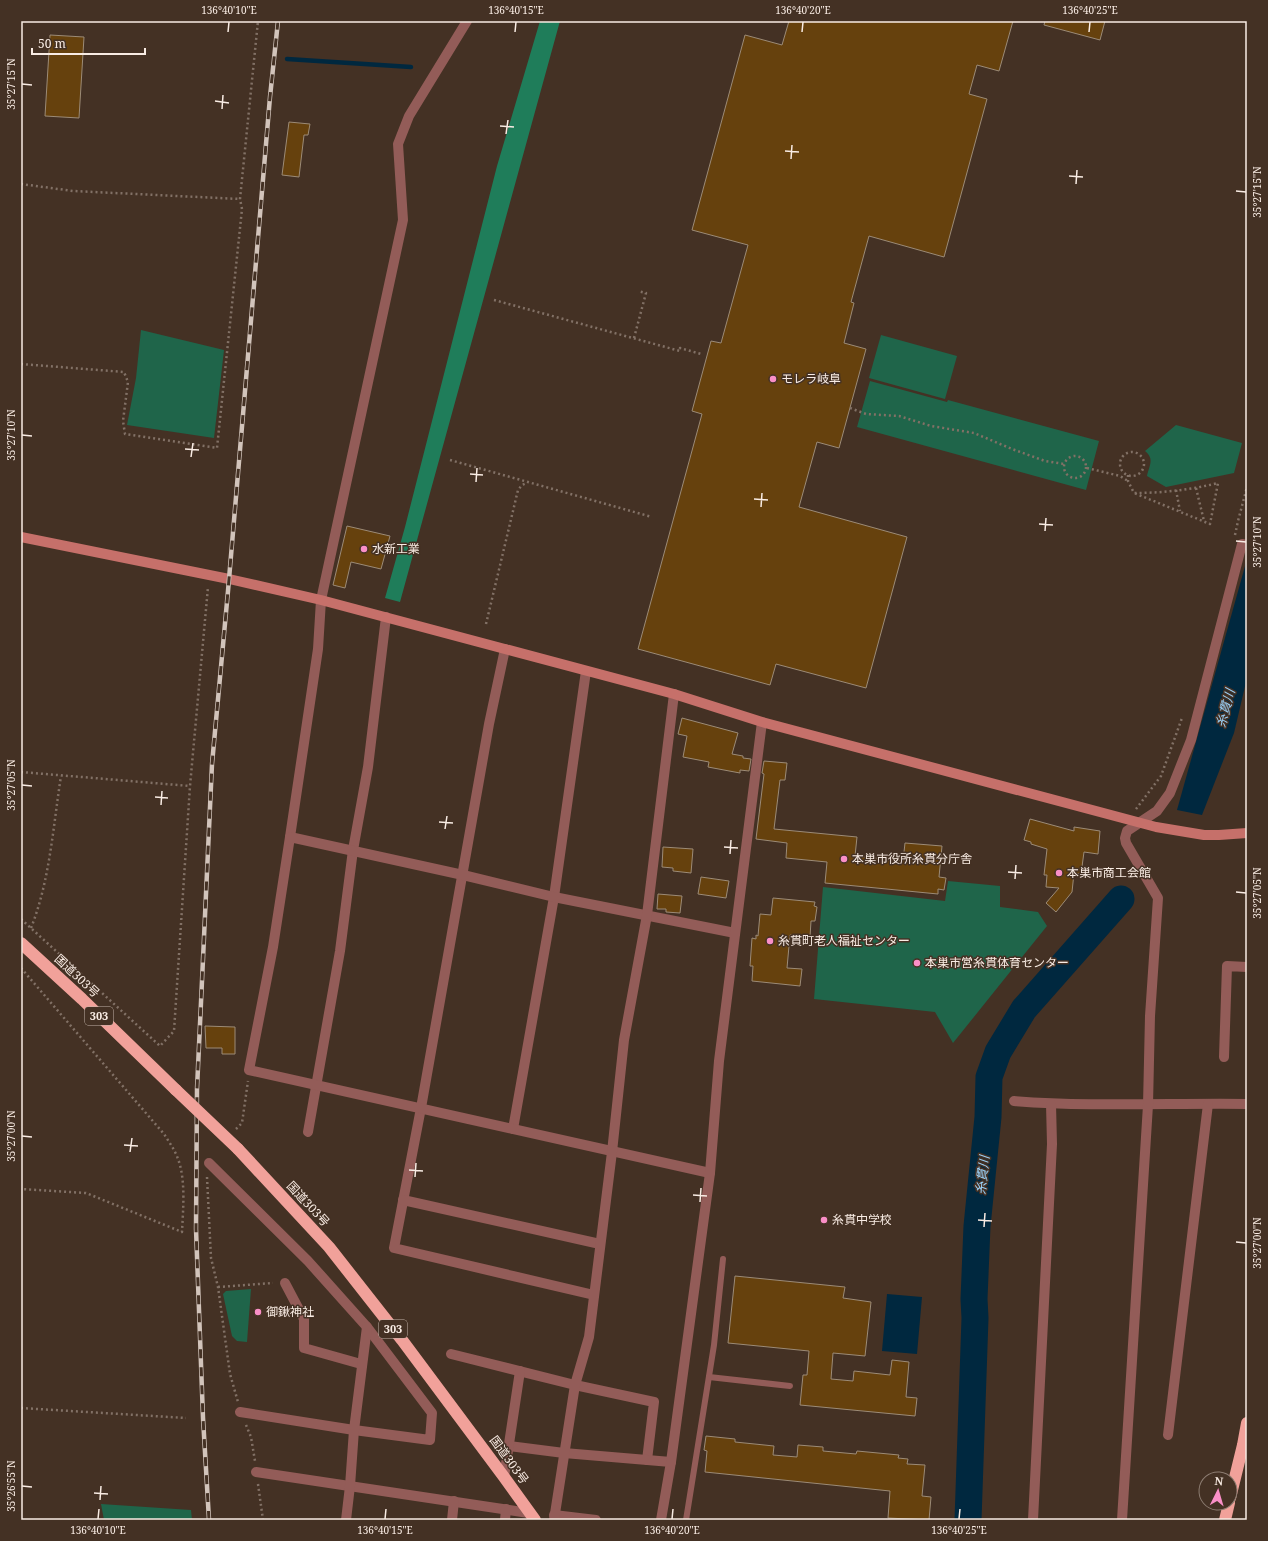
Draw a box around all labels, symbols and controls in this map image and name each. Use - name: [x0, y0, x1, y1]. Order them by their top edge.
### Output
- text: 136°40'10"E: [201, 3, 257, 17]
- text: 136°40'15"E: [488, 3, 544, 17]
- text: 136°40'20"E: [775, 3, 831, 17]
- text: 136°40'25"E: [1062, 3, 1118, 17]
- scale bar: [32, 30, 145, 56]
- text: 50 m: [38, 35, 66, 52]
- text: 35°27'15"N: [4, 58, 18, 110]
- text: 35°27'15"N: [1250, 166, 1264, 218]
- place label: モレラ岐阜: [781, 370, 841, 387]
- marker: モレラ岐阜: [768, 374, 778, 384]
- text: 35°27'10"N: [4, 409, 18, 461]
- text: 35°27'10"N: [1250, 516, 1264, 568]
- place label: 水新工業: [372, 540, 420, 557]
- marker: 水新工業: [359, 544, 369, 554]
- water label: 糸貫川: [1211, 685, 1239, 729]
- text: 35°27'05"N: [4, 759, 18, 811]
- place label: 本巣市役所糸貫分庁舎: [852, 850, 972, 867]
- marker: 本巣市役所糸貫分庁舎: [839, 854, 849, 864]
- place label: 本巣市商工会館: [1067, 864, 1151, 881]
- text: 35°27'05"N: [1250, 867, 1264, 919]
- marker: 本巣市商工会館: [1054, 868, 1064, 878]
- place label: 糸貫町老人福祉センター: [778, 932, 910, 949]
- marker: 糸貫町老人福祉センター: [765, 936, 775, 946]
- street label: 国道303号: [51, 950, 104, 1001]
- place label: 本巣市営糸貫体育センター: [925, 954, 1069, 971]
- marker: 本巣市営糸貫体育センター: [912, 958, 922, 968]
- road number: 303: [85, 1007, 113, 1025]
- text: 35°27'00"N: [4, 1110, 18, 1162]
- water label: 糸貫川: [971, 1153, 993, 1195]
- street label: 国道303号: [283, 1177, 334, 1230]
- place label: 糸貫中学校: [832, 1211, 892, 1228]
- marker: 糸貫中学校: [819, 1215, 829, 1225]
- text: 35°27'00"N: [1250, 1217, 1264, 1269]
- place label: 御鍬神社: [266, 1303, 314, 1320]
- marker: 御鍬神社: [253, 1307, 263, 1317]
- road number: 303: [379, 1320, 407, 1338]
- street label: 国道303号: [486, 1432, 533, 1487]
- text: 35°26'55"N: [4, 1460, 18, 1512]
- north arrow: [1198, 1471, 1238, 1511]
- text: N: [1214, 1473, 1224, 1488]
- text: 136°40'10"E: [70, 1523, 126, 1537]
- text: 136°40'15"E: [357, 1523, 413, 1537]
- text: 136°40'20"E: [644, 1523, 700, 1537]
- text: 136°40'25"E: [931, 1523, 987, 1537]

